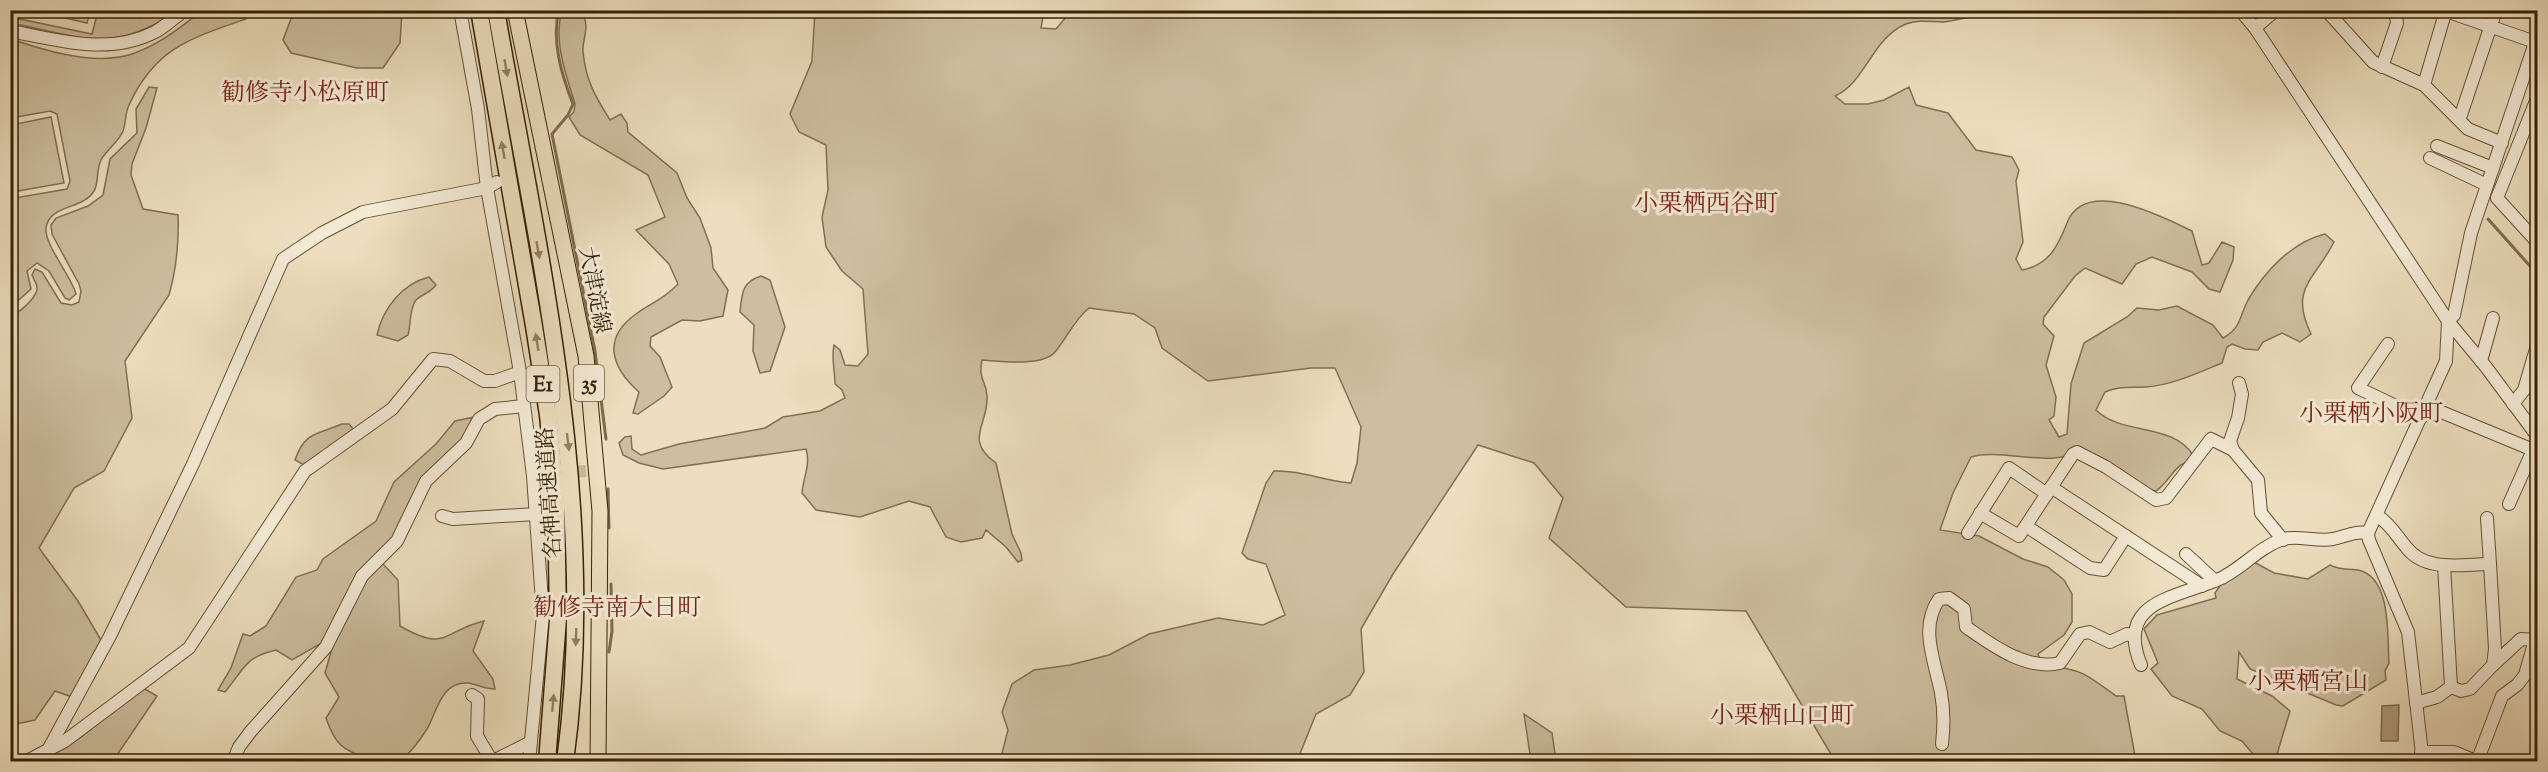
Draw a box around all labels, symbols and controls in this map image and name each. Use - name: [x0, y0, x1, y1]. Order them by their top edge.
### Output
- one-way arrow: [502, 59, 511, 78]
- district label: 勧修寺小松原町: [221, 77, 389, 111]
- one-way arrow: [498, 140, 507, 159]
- district label: 小栗栖西谷町: [1634, 188, 1778, 222]
- one-way arrow: [533, 240, 542, 259]
- street label: 大津淀線: [569, 244, 617, 337]
- one-way arrow: [532, 332, 541, 351]
- road number: 35: [574, 365, 604, 401]
- road number: E1: [526, 366, 560, 402]
- district label: 小栗栖小阪町: [2299, 398, 2443, 432]
- street label: 名神高速道路: [530, 426, 572, 560]
- one-way arrow: [563, 433, 573, 452]
- district label: 勧修寺南大日町: [533, 592, 701, 626]
- one-way arrow: [571, 628, 580, 647]
- district label: 小栗栖宮山: [2248, 666, 2368, 700]
- one-way arrow: [548, 694, 558, 713]
- district label: 小栗栖山口町: [1710, 700, 1854, 734]

